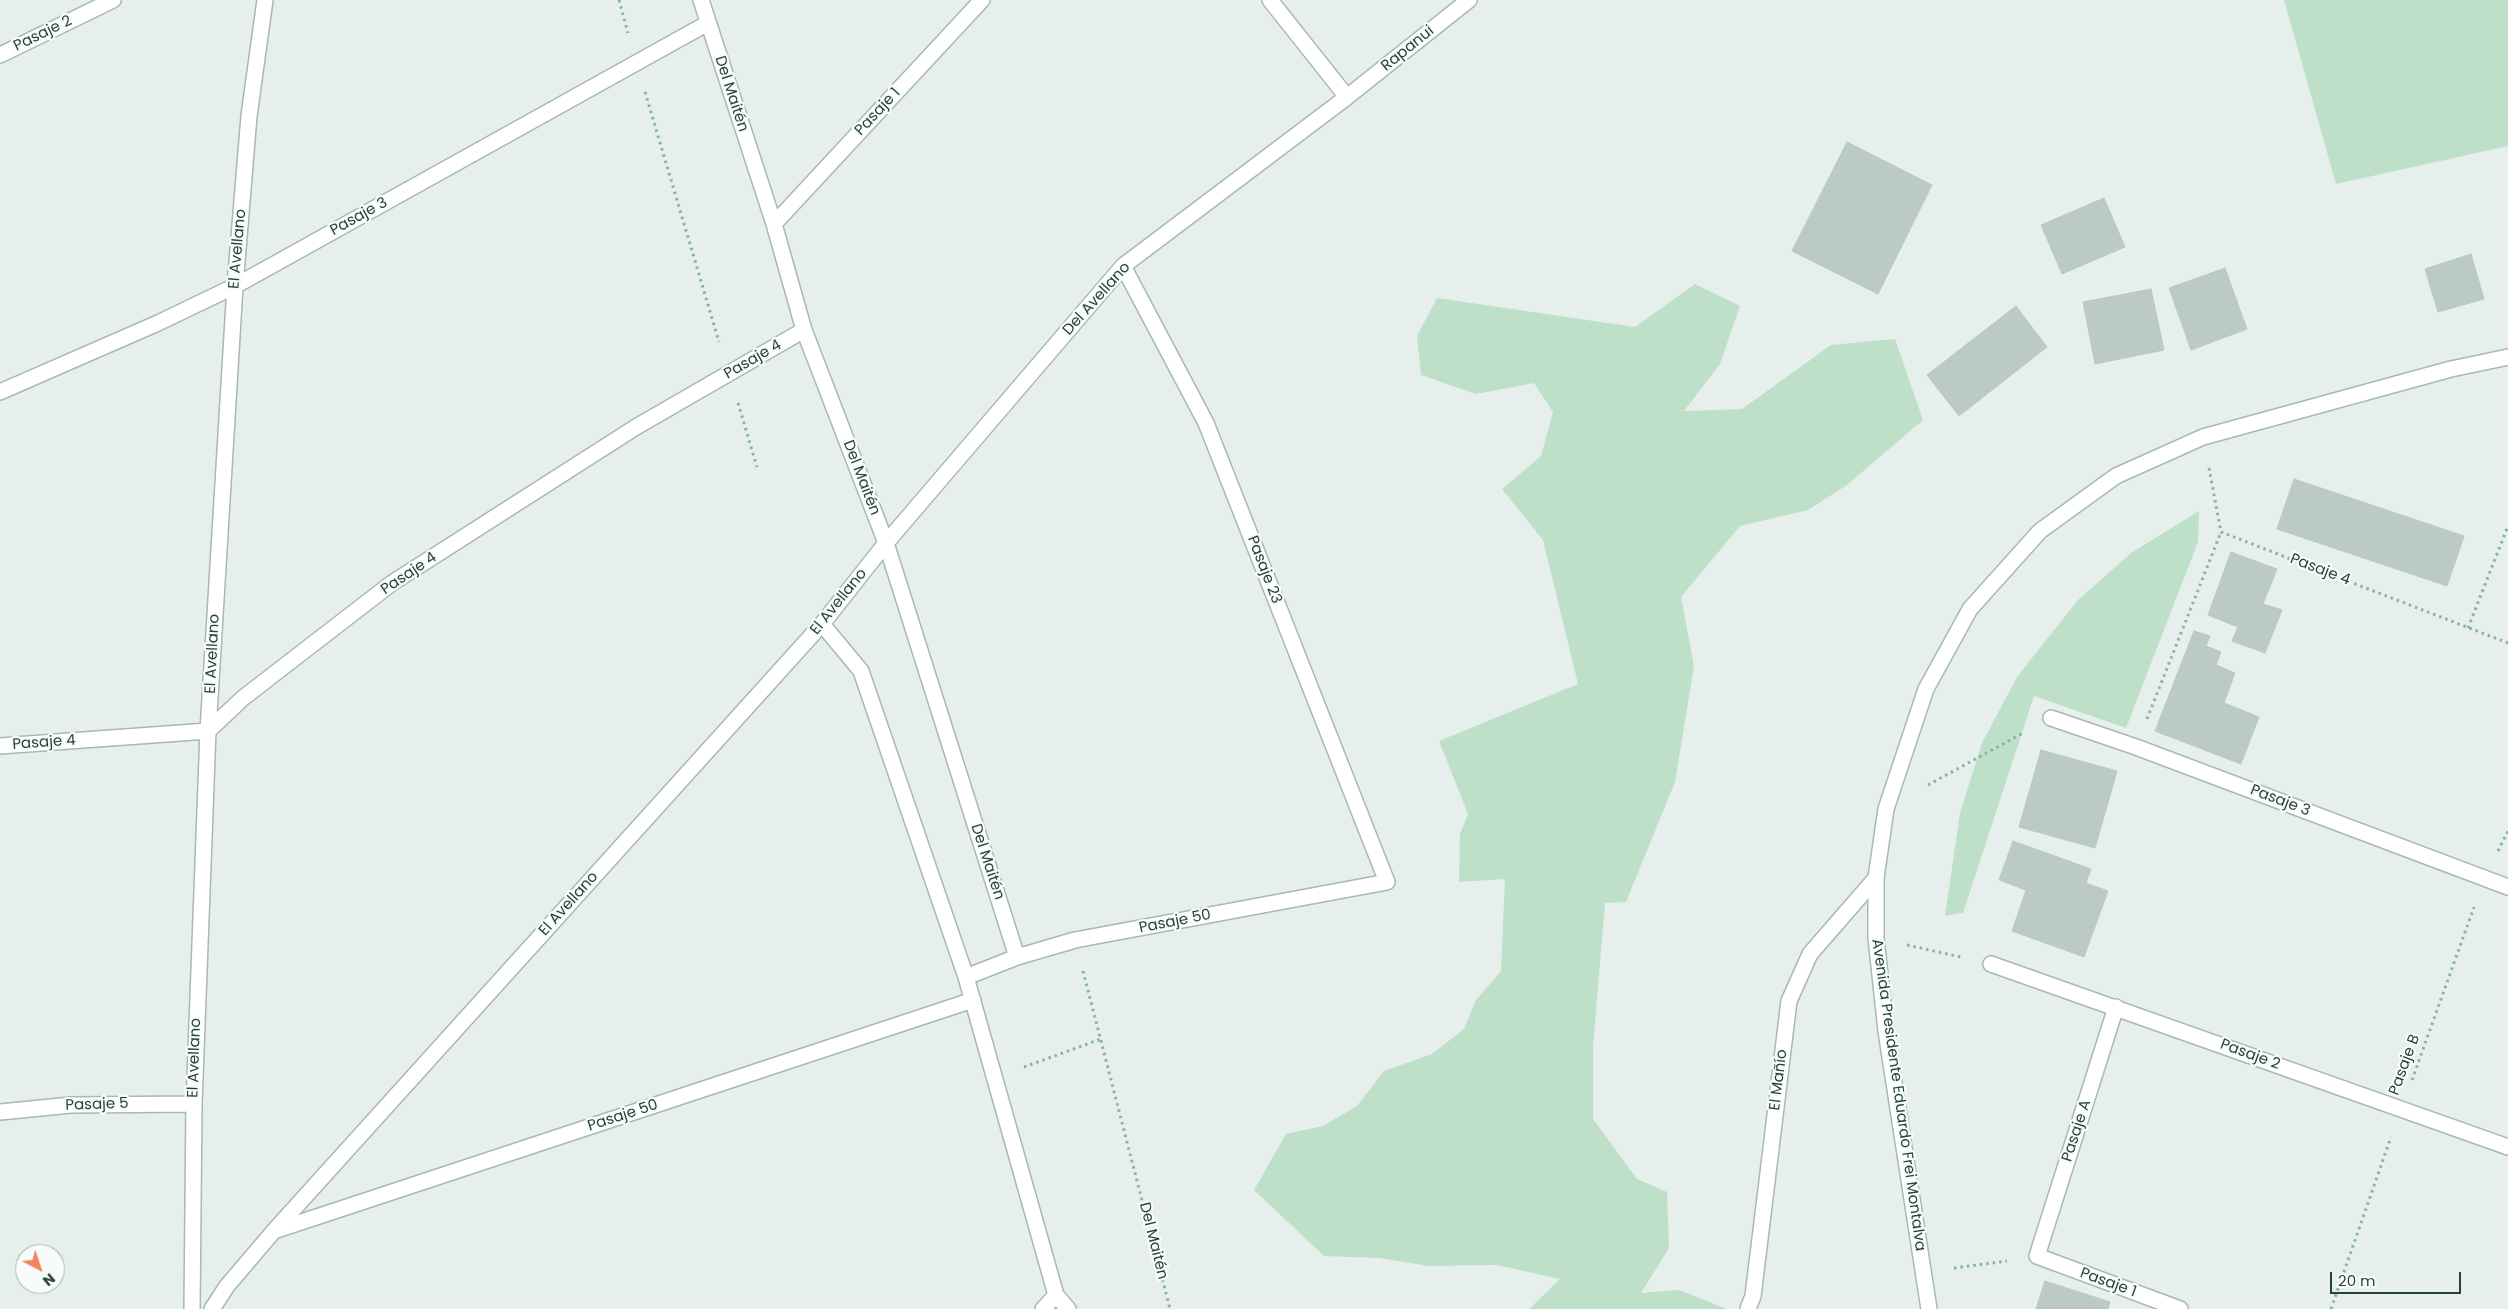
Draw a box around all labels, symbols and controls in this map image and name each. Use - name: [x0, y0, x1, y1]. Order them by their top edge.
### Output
- street label: Pasaje 2: [11, 12, 75, 56]
- street label: Rapanui: [1378, 22, 1438, 76]
- street label: Del Maitén: [710, 54, 752, 134]
- street label: Pasaje 1: [851, 84, 905, 140]
- street label: Pasaje 3: [327, 194, 391, 240]
- street label: El Avellano: [226, 208, 250, 290]
- street label: Del Avellano: [1059, 259, 1135, 339]
- street label: Pasaje 4: [721, 336, 785, 384]
- street label: Del Maitén: [838, 438, 884, 518]
- street label: Pasaje 23: [1243, 534, 1285, 606]
- street label: Pasaje 4: [378, 549, 440, 599]
- street label: Pasaje 4: [2287, 550, 2353, 590]
- street label: El Avellano: [807, 565, 871, 639]
- street label: El Avellano: [202, 614, 224, 694]
- street label: Pasaje 4: [12, 732, 76, 754]
- street label: Pasaje 3: [2248, 781, 2312, 821]
- street label: Del Maitén: [966, 822, 1008, 902]
- street label: El Avellano: [536, 868, 602, 940]
- street label: Pasaje 50: [1138, 906, 1212, 938]
- street label: Avenida Presidente Eduardo Frei Montalva: [1867, 938, 1929, 1252]
- street label: El Avellano: [185, 1018, 205, 1098]
- street label: Pasaje B: [2386, 1032, 2424, 1098]
- street label: Pasaje 2: [2218, 1036, 2282, 1074]
- street label: El Mañío: [1766, 1048, 1792, 1112]
- street label: Pasaje 5: [65, 1095, 129, 1115]
- street label: Pasaje 50: [586, 1096, 660, 1136]
- street label: Pasaje A: [2059, 1098, 2095, 1164]
- street label: Del Maitén: [1135, 1201, 1171, 1281]
- north arrow: [15, 1244, 65, 1294]
- scale bar: [2333, 1262, 2464, 1294]
- street label: Pasaje 1: [2077, 1265, 2139, 1301]
- text: N: [39, 1269, 59, 1291]
- text: 20 m: [2338, 1270, 2376, 1291]

